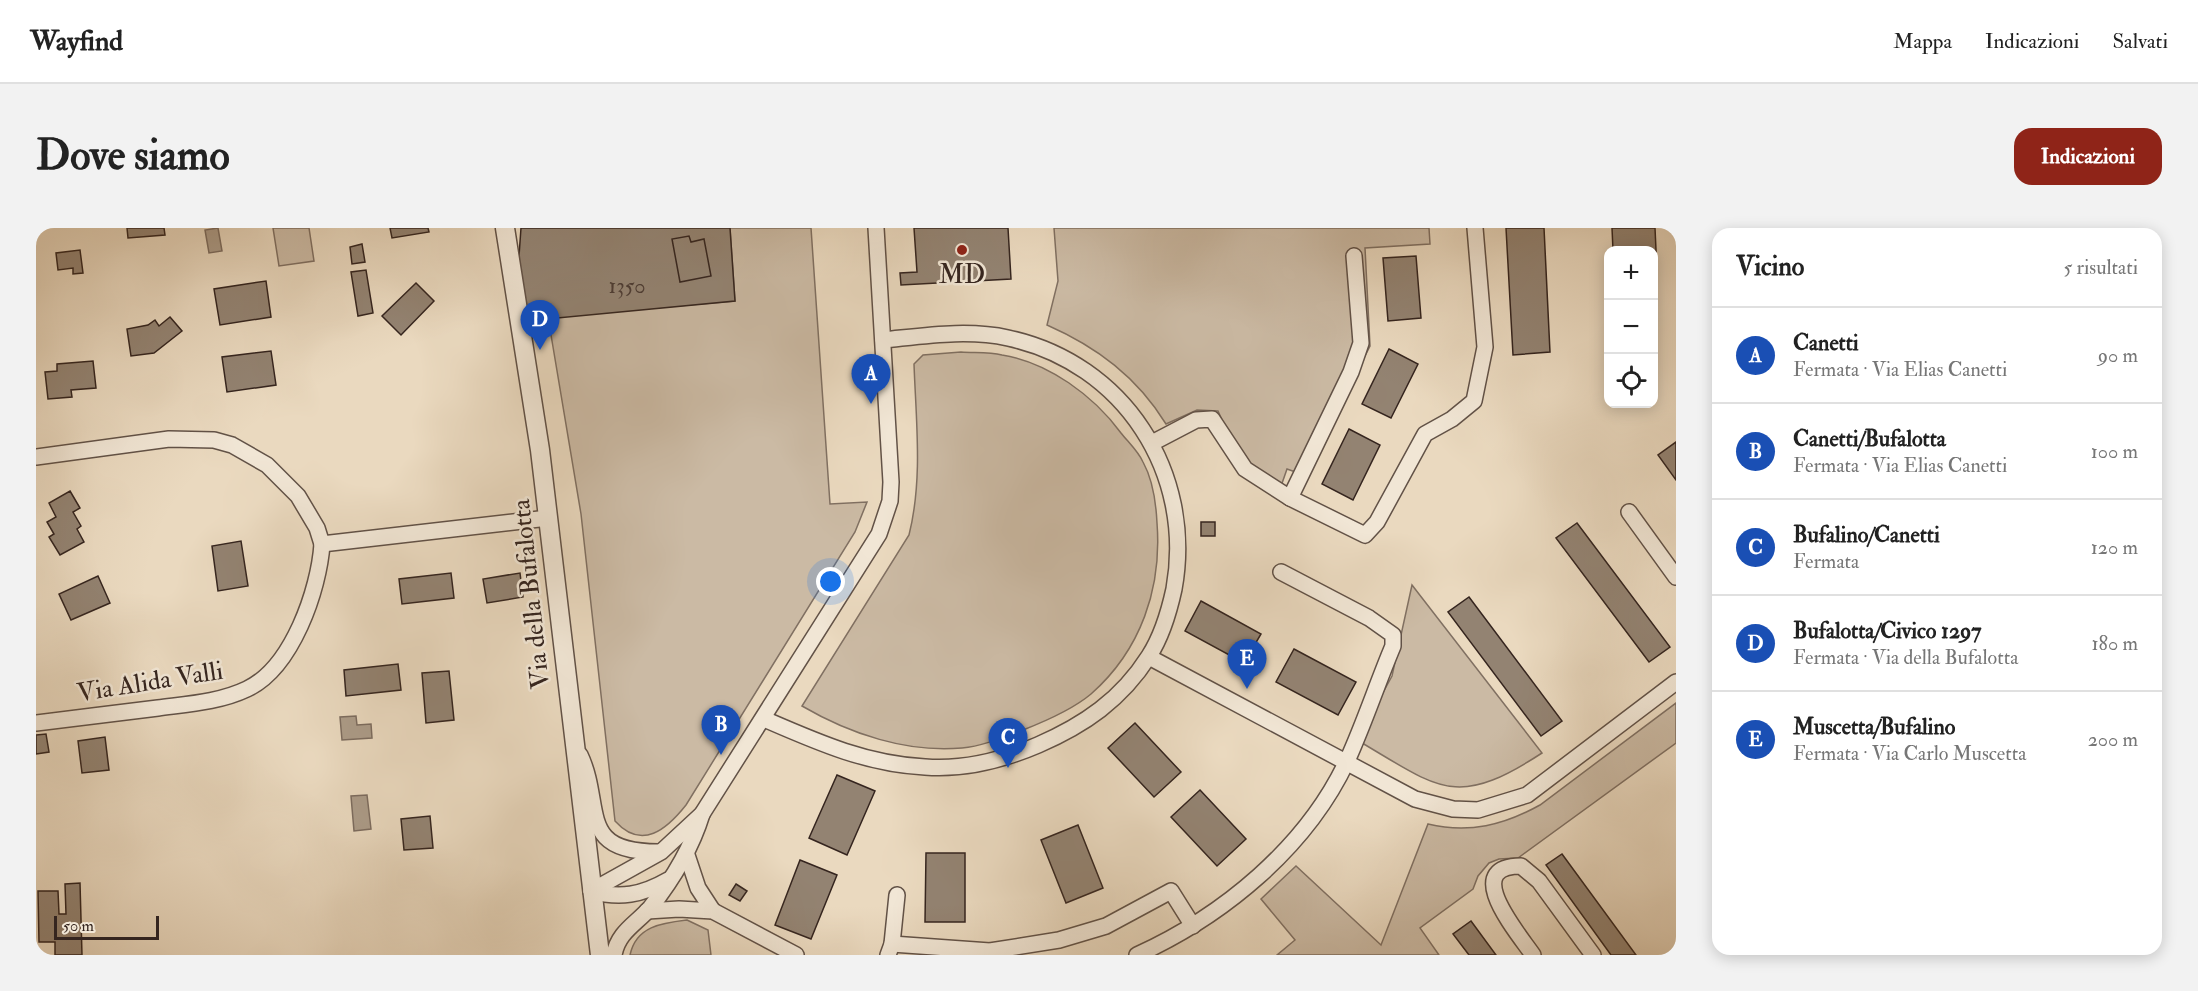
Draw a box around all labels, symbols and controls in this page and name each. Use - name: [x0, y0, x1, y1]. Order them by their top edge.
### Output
- text: Wayfind: [30, 24, 123, 59]
- text: Mappa: [1893, 28, 1952, 55]
- text: Indicazioni: [1985, 28, 2079, 55]
- text: Salvati: [2112, 28, 2168, 55]
- button: Indicazioni: [2014, 128, 2162, 185]
- text: Dove siamo: [36, 130, 230, 182]
- marker: MD: [955, 243, 969, 257]
- map controls: [1604, 246, 1658, 408]
- button: +: [1604, 246, 1658, 300]
- text: Vicino: [1736, 251, 1804, 283]
- text: 5 risultati: [2064, 255, 2138, 280]
- place label: MD: [939, 259, 985, 291]
- house number: 1350: [608, 272, 646, 300]
- pin: D: [520, 300, 560, 350]
- button: −: [1604, 300, 1658, 354]
- text: Canetti: [1793, 329, 1859, 357]
- text: A: [1749, 343, 1762, 368]
- text: 90 m: [2098, 343, 2138, 368]
- pin: A: [852, 354, 890, 404]
- button: locate: [1604, 354, 1658, 408]
- text: Fermata · Via Elias Canetti: [1793, 357, 2007, 382]
- text: Canetti/Bufalotta: [1793, 425, 1946, 453]
- text: B: [1749, 439, 1762, 464]
- text: 100 m: [2091, 439, 2138, 464]
- text: Fermata · Via Elias Canetti: [1793, 453, 2007, 478]
- street label: Via della Bufalotta: [505, 497, 557, 691]
- text: Bufalino/Canetti: [1793, 521, 1940, 549]
- text: C: [1748, 535, 1763, 560]
- text: 120 m: [2091, 535, 2138, 560]
- text: Fermata: [1793, 549, 1859, 574]
- your location: [816, 567, 845, 596]
- text: Bufalotta/Civico 1297: [1793, 617, 1981, 645]
- text: D: [1747, 631, 1764, 656]
- text: 180 m: [2091, 631, 2138, 656]
- pin: E: [1228, 640, 1266, 689]
- text: Fermata · Via della Bufalotta: [1793, 645, 2018, 670]
- street label: Via Alida Valli: [75, 655, 225, 709]
- pin: B: [702, 706, 740, 755]
- text: Muscetta/Bufalino: [1793, 713, 1955, 741]
- pin: C: [988, 718, 1028, 768]
- text: E: [1748, 727, 1763, 752]
- text: 200 m: [2088, 727, 2138, 752]
- text: Fermata · Via Carlo Muscetta: [1793, 741, 2026, 766]
- scale bar: [54, 913, 159, 940]
- text: 50 m: [63, 916, 94, 936]

